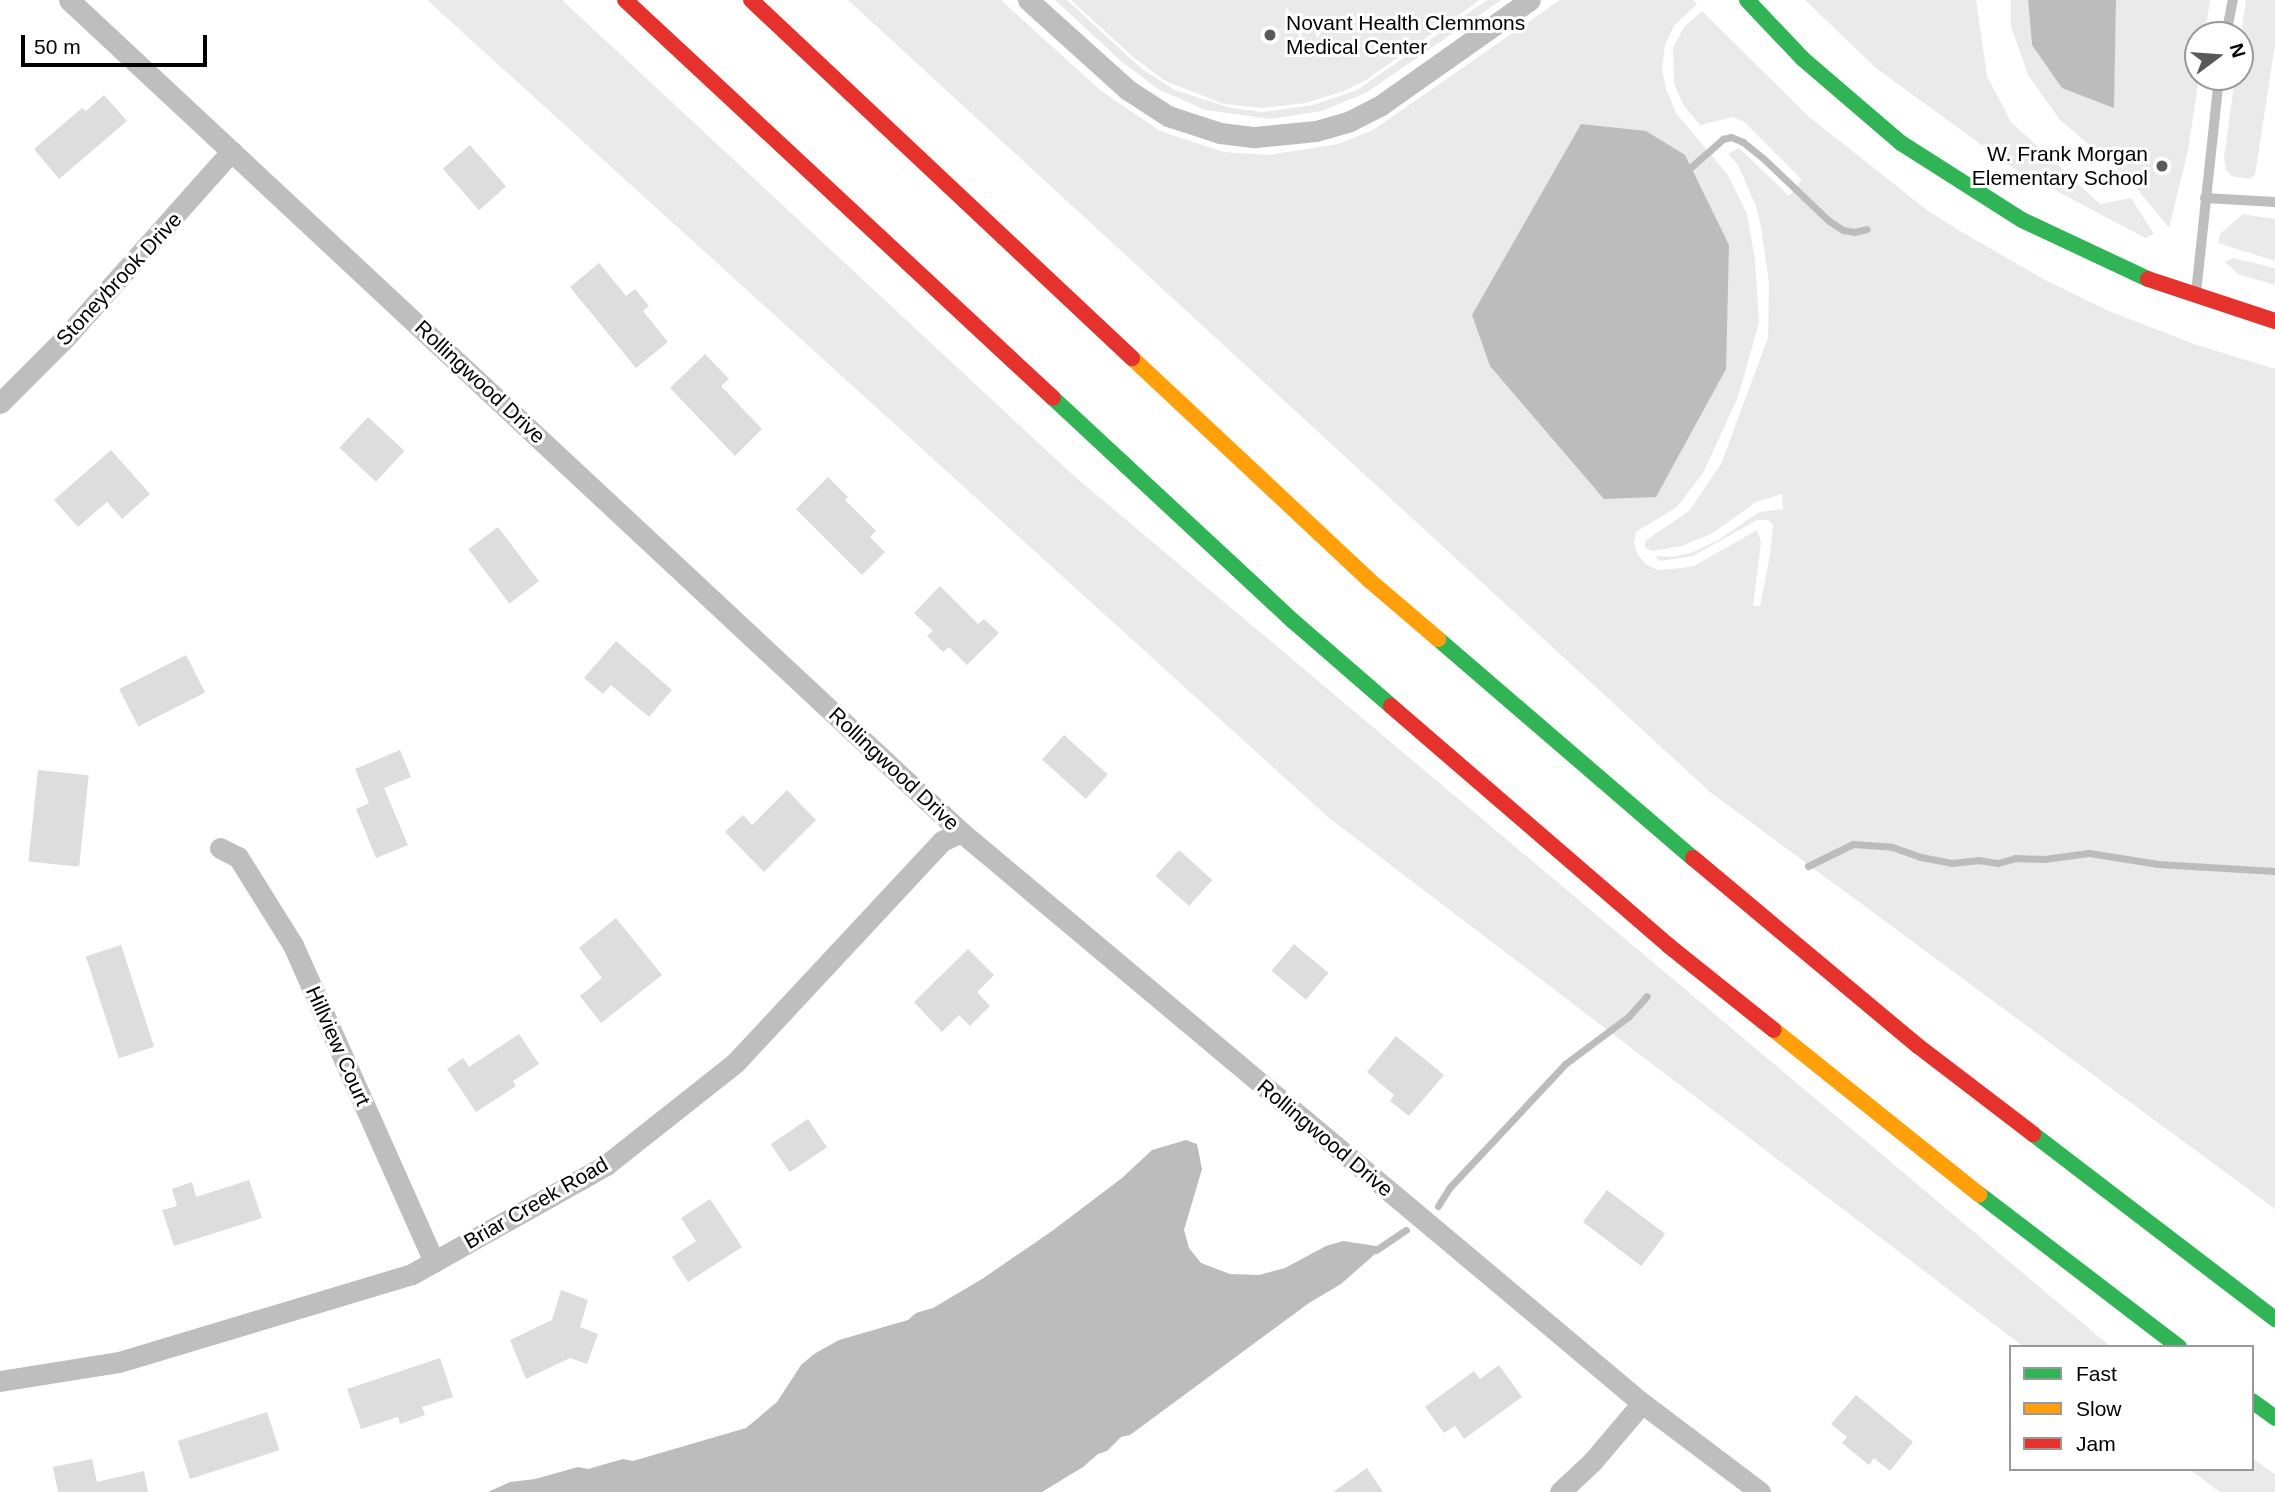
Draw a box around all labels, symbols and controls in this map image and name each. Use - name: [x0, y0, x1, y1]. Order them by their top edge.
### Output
- place label: Novant Health Clemmons Medical Center: [1286, 10, 1525, 60]
- scale bar: [24, 21, 210, 65]
- north arrow: [2184, 21, 2254, 91]
- marker: Novant Health Clemmons Medical Center: [1260, 25, 1280, 45]
- text: 50 m: [34, 35, 81, 58]
- text: N: [2226, 41, 2250, 60]
- place label: W. Frank Morgan Elementary School: [1972, 141, 2148, 191]
- marker: W. Frank Morgan Elementary School: [2154, 158, 2170, 174]
- street label: Stoneybrook Drive: [51, 207, 187, 351]
- street label: Rollingwood Drive: [410, 315, 550, 449]
- street label: Rollingwood Drive: [824, 702, 964, 836]
- street label: Hillview Court: [300, 982, 376, 1110]
- street label: Rollingwood Drive: [1252, 1074, 1398, 1202]
- street label: Briar Creek Road: [459, 1152, 613, 1254]
- legend: [2009, 1345, 2254, 1471]
- text: Fast: [2076, 1362, 2117, 1385]
- text: Slow: [2076, 1397, 2122, 1420]
- text: Jam: [2076, 1432, 2116, 1455]

